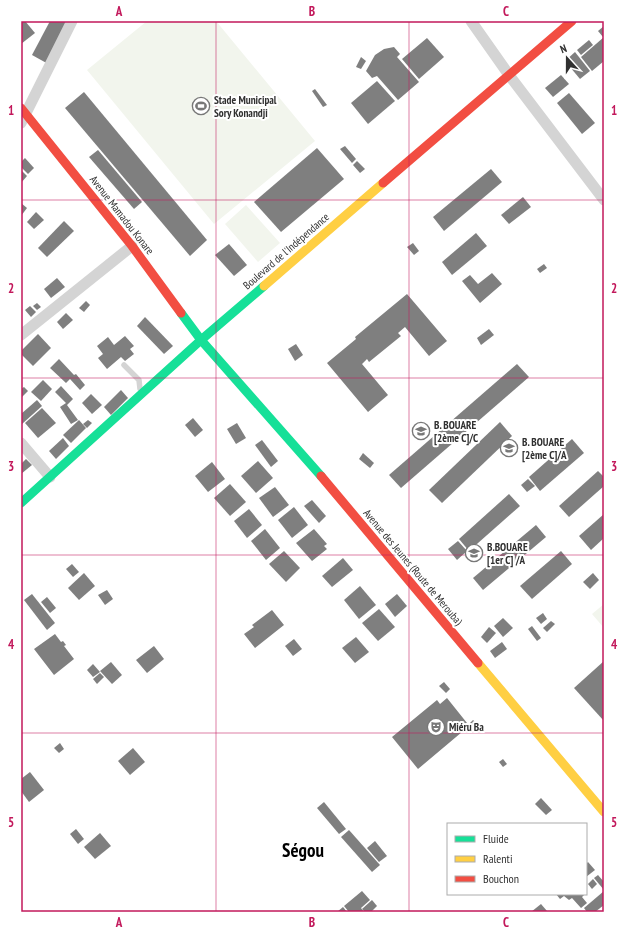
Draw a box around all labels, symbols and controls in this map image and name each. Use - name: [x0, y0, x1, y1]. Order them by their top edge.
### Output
- text: A: [115, 3, 123, 20]
- text: B: [309, 3, 315, 20]
- text: C: [503, 3, 509, 20]
- north arrow: [547, 38, 587, 78]
- text: N: [558, 41, 569, 56]
- place label: Stade Municipal Sory Konandji: [214, 93, 277, 120]
- sports icon: Stade Municipal Sory Konandji: [191, 96, 211, 116]
- text: 1: [8, 102, 14, 119]
- text: 1: [611, 102, 617, 119]
- street label: Avenue Mamadou Konare: [87, 173, 157, 258]
- street label: Boulevard de l'Indépendance: [240, 209, 332, 292]
- text: 2: [8, 280, 14, 297]
- text: 2: [611, 280, 617, 297]
- place label: B. BOUARE [2ème C]/C: [434, 418, 478, 446]
- school or university icon: B. BOUARE [2ème C]/C: [411, 421, 431, 441]
- place label: B. BOUARE [2ème C]/A: [522, 435, 567, 463]
- school or university icon: B. BOUARE [2ème C]/A: [499, 438, 519, 458]
- text: 3: [8, 458, 14, 475]
- text: 3: [611, 458, 617, 475]
- street label: Avenue des Jeunes (Route de Merouba): [360, 506, 466, 628]
- place label: B.BOUARE [1er C] /A: [487, 540, 528, 568]
- school or university icon: B.BOUARE [1er C] /A: [464, 543, 484, 563]
- text: 4: [8, 636, 15, 653]
- text: 4: [611, 636, 618, 653]
- theatre icon: Miéru Ba: [426, 717, 446, 737]
- place label: Miéru Ba: [449, 720, 484, 734]
- text: 5: [8, 814, 14, 831]
- text: 5: [611, 814, 617, 831]
- legend: [447, 823, 587, 895]
- text: Fluide: [483, 831, 509, 846]
- district label: Ségou: [282, 838, 324, 862]
- text: Ralenti: [483, 851, 512, 866]
- text: Bouchon: [483, 871, 519, 886]
- text: A: [115, 914, 123, 931]
- text: B: [309, 914, 315, 931]
- text: C: [503, 914, 509, 931]

